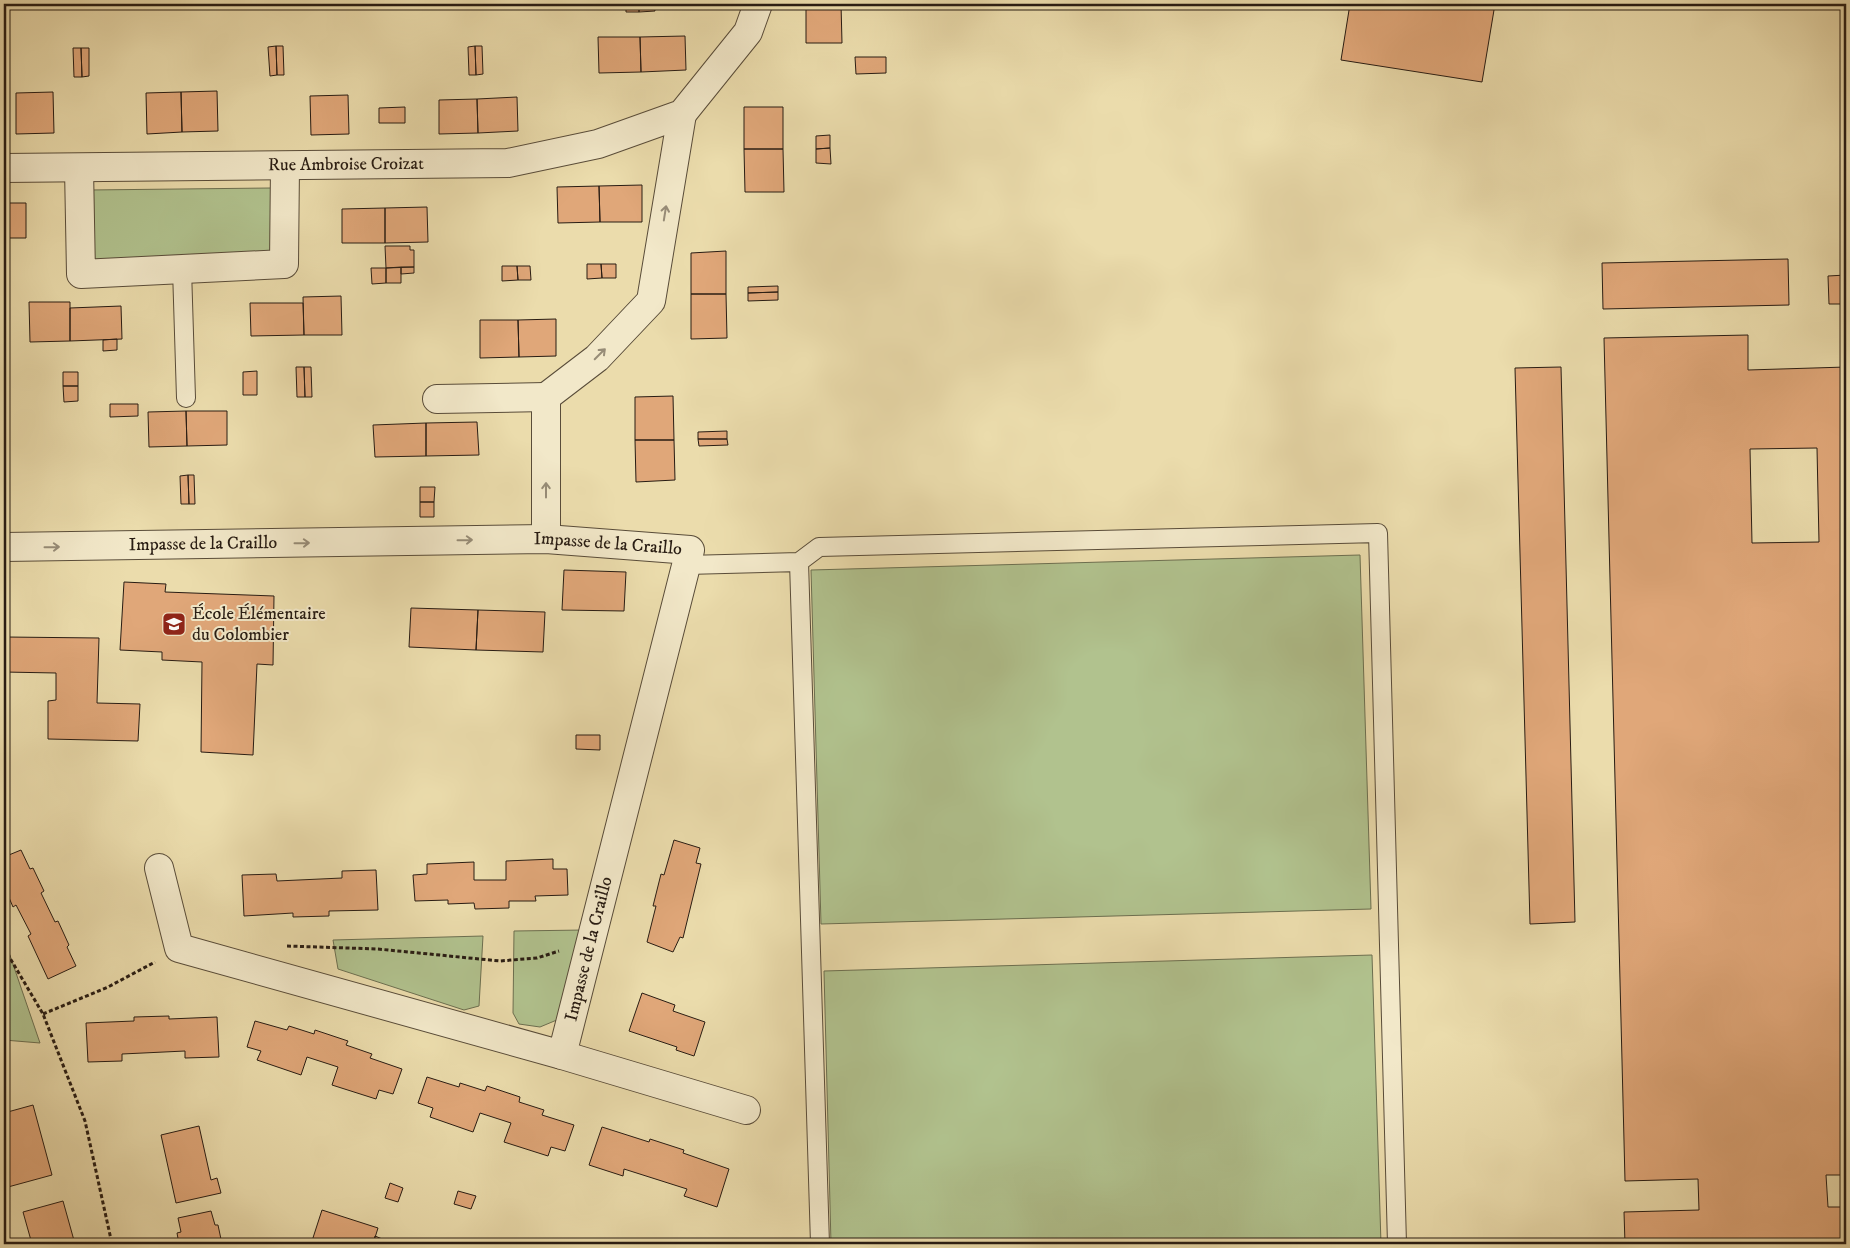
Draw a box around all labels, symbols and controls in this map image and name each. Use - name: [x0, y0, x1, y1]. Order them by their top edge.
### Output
- street label: Rue Ambroise Croizat: [268, 153, 424, 176]
- one-way arrow: [661, 206, 671, 222]
- one-way arrow: [594, 348, 606, 360]
- one-way arrow: [541, 483, 551, 499]
- street label: Impasse de la Craillo: [533, 528, 683, 560]
- street label: Impasse de la Craillo: [129, 532, 278, 556]
- one-way arrow: [457, 536, 473, 545]
- one-way arrow: [294, 538, 310, 548]
- one-way arrow: [44, 542, 60, 551]
- place label: École Élémentaire du Colombier: [192, 603, 326, 646]
- school or university icon: École Élémentaire du Colombier: [161, 611, 187, 637]
- street label: Impasse de la Craillo: [560, 874, 618, 1024]

